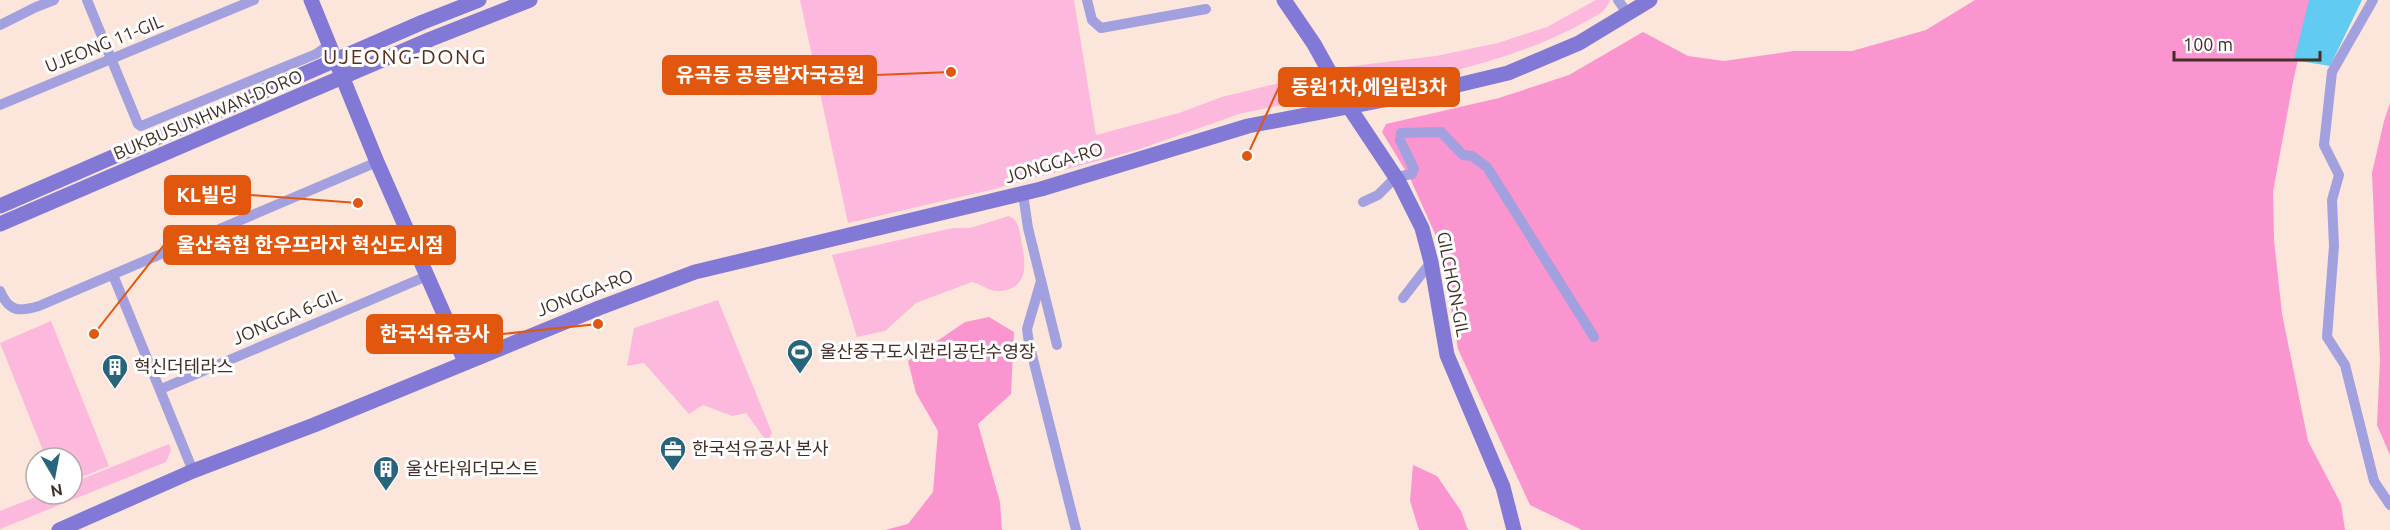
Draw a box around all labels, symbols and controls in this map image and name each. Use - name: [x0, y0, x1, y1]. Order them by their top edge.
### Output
- street label: UJEONG 11-GIL: [42, 10, 165, 76]
- scale bar: [2174, 24, 2320, 62]
- text: 100 m: [2183, 34, 2233, 54]
- district label: UJEONG-DONG: [323, 44, 487, 68]
- callout: 유곡동 공룡발자국공원: [663, 56, 876, 94]
- text: 유곡동 공룡발자국공원: [676, 63, 864, 86]
- street label: BUKBUSUNHWAN-DORO: [110, 65, 305, 163]
- callout: 동원1차,에일린3차: [1279, 68, 1459, 106]
- text: 동원1차,에일린3차: [1291, 75, 1448, 98]
- street label: JONGGA-RO: [1002, 138, 1105, 186]
- callout: KL빌딩: [165, 176, 250, 214]
- text: KL빌딩: [176, 183, 238, 206]
- callout: 울산축협 한우프라자 혁신도시점: [164, 226, 455, 264]
- street label: GILCHON-GIL: [1434, 230, 1474, 338]
- text: 울산축협 한우프라자 혁신도시점: [176, 233, 444, 256]
- street label: JONGGA-RO: [534, 265, 636, 320]
- street label: JONGGA 6-GIL: [229, 284, 344, 348]
- callout: 한국석유공사: [367, 315, 502, 353]
- text: 한국석유공사: [380, 322, 490, 345]
- sports icon: 울산중구도시관리공단수영장: [785, 337, 815, 375]
- place label: 울산중구도시관리공단수영장: [820, 341, 1035, 361]
- building icon: 혁신더테라스: [100, 352, 130, 390]
- place label: 혁신더테라스: [134, 356, 233, 376]
- office icon: 한국석유공사 본사: [658, 434, 688, 472]
- place label: 한국석유공사 본사: [692, 438, 829, 458]
- north arrow: [24, 446, 84, 506]
- building icon: 울산타워더모스트: [371, 454, 401, 492]
- place label: 울산타워더모스트: [406, 458, 538, 478]
- text: N: [49, 481, 64, 501]

